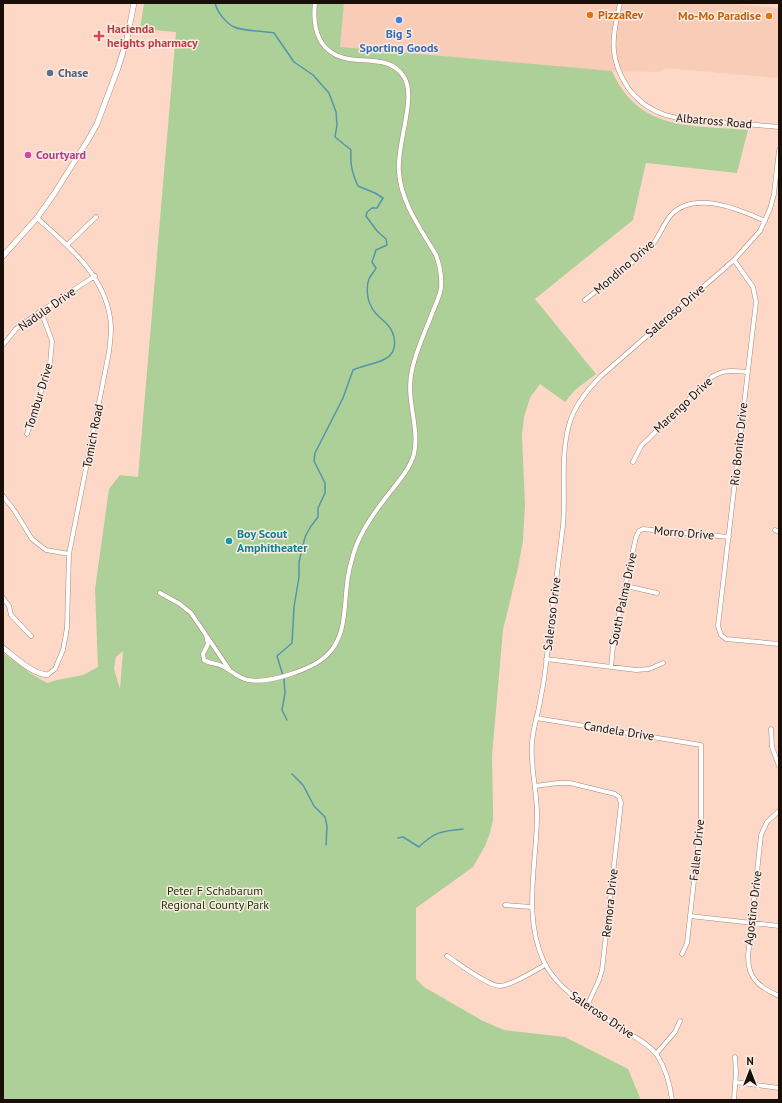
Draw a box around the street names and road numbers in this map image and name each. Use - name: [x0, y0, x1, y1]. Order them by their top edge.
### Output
- street label: Albatross Road: [675, 110, 753, 131]
- street label: Mondino Drive: [590, 236, 657, 297]
- street label: Saleroso Drive: [642, 281, 708, 341]
- street label: Nadula Drive: [15, 283, 78, 334]
- street label: Tombur Drive: [21, 361, 56, 431]
- street label: Marengo Drive: [650, 374, 715, 436]
- street label: Rio Bonito Drive: [727, 402, 750, 486]
- street label: Tomich Road: [79, 403, 106, 469]
- street label: Morro Drive: [653, 522, 715, 543]
- street label: South Palma Drive: [605, 551, 640, 647]
- street label: Saleroso Drive: [540, 576, 563, 652]
- street label: Candela Drive: [583, 718, 655, 743]
- street label: Fallen Drive: [686, 818, 707, 882]
- street label: Remora Drive: [598, 868, 621, 938]
- street label: Agostino Drive: [740, 870, 765, 946]
- street label: Saleroso Drive: [567, 988, 637, 1042]

